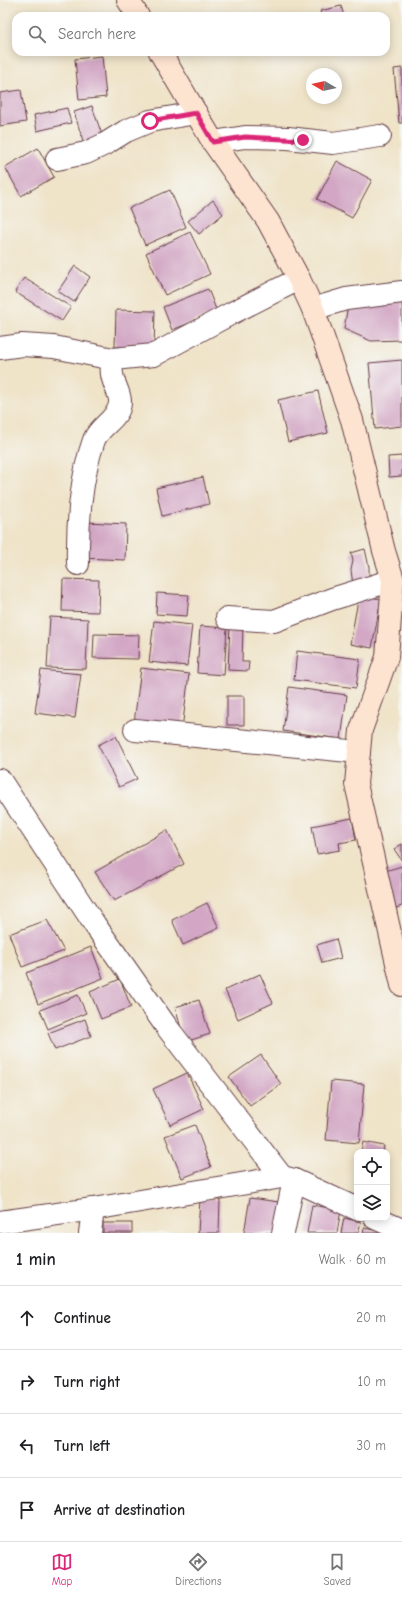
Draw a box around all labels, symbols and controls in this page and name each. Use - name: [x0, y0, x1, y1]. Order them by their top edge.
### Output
- search box: [12, 12, 390, 56]
- icon: search: [26, 23, 48, 45]
- text: Search here: [58, 25, 136, 43]
- north arrow: [306, 68, 342, 104]
- route start: [141, 112, 159, 130]
- route end: [294, 131, 312, 149]
- map controls: [354, 1149, 390, 1221]
- button: locate: [354, 1149, 390, 1185]
- button: layers: [354, 1185, 390, 1221]
- text: 1 min: [16, 1250, 56, 1269]
- text: Walk · 60 m: [319, 1252, 386, 1267]
- icon: ahead: [16, 1307, 38, 1329]
- text: Continue: [54, 1309, 111, 1327]
- text: 20 m: [356, 1310, 386, 1325]
- icon: right: [16, 1371, 38, 1393]
- text: Turn right: [54, 1373, 120, 1391]
- text: 10 m: [358, 1374, 386, 1389]
- icon: left: [16, 1435, 38, 1457]
- text: Turn left: [54, 1437, 110, 1455]
- text: 30 m: [356, 1438, 386, 1453]
- icon: arrive: [16, 1499, 38, 1521]
- text: Arrive at destination: [54, 1501, 185, 1519]
- tab: Map: [51, 1551, 73, 1588]
- tab: Directions: [175, 1551, 222, 1588]
- tab: Saved: [324, 1551, 351, 1588]

